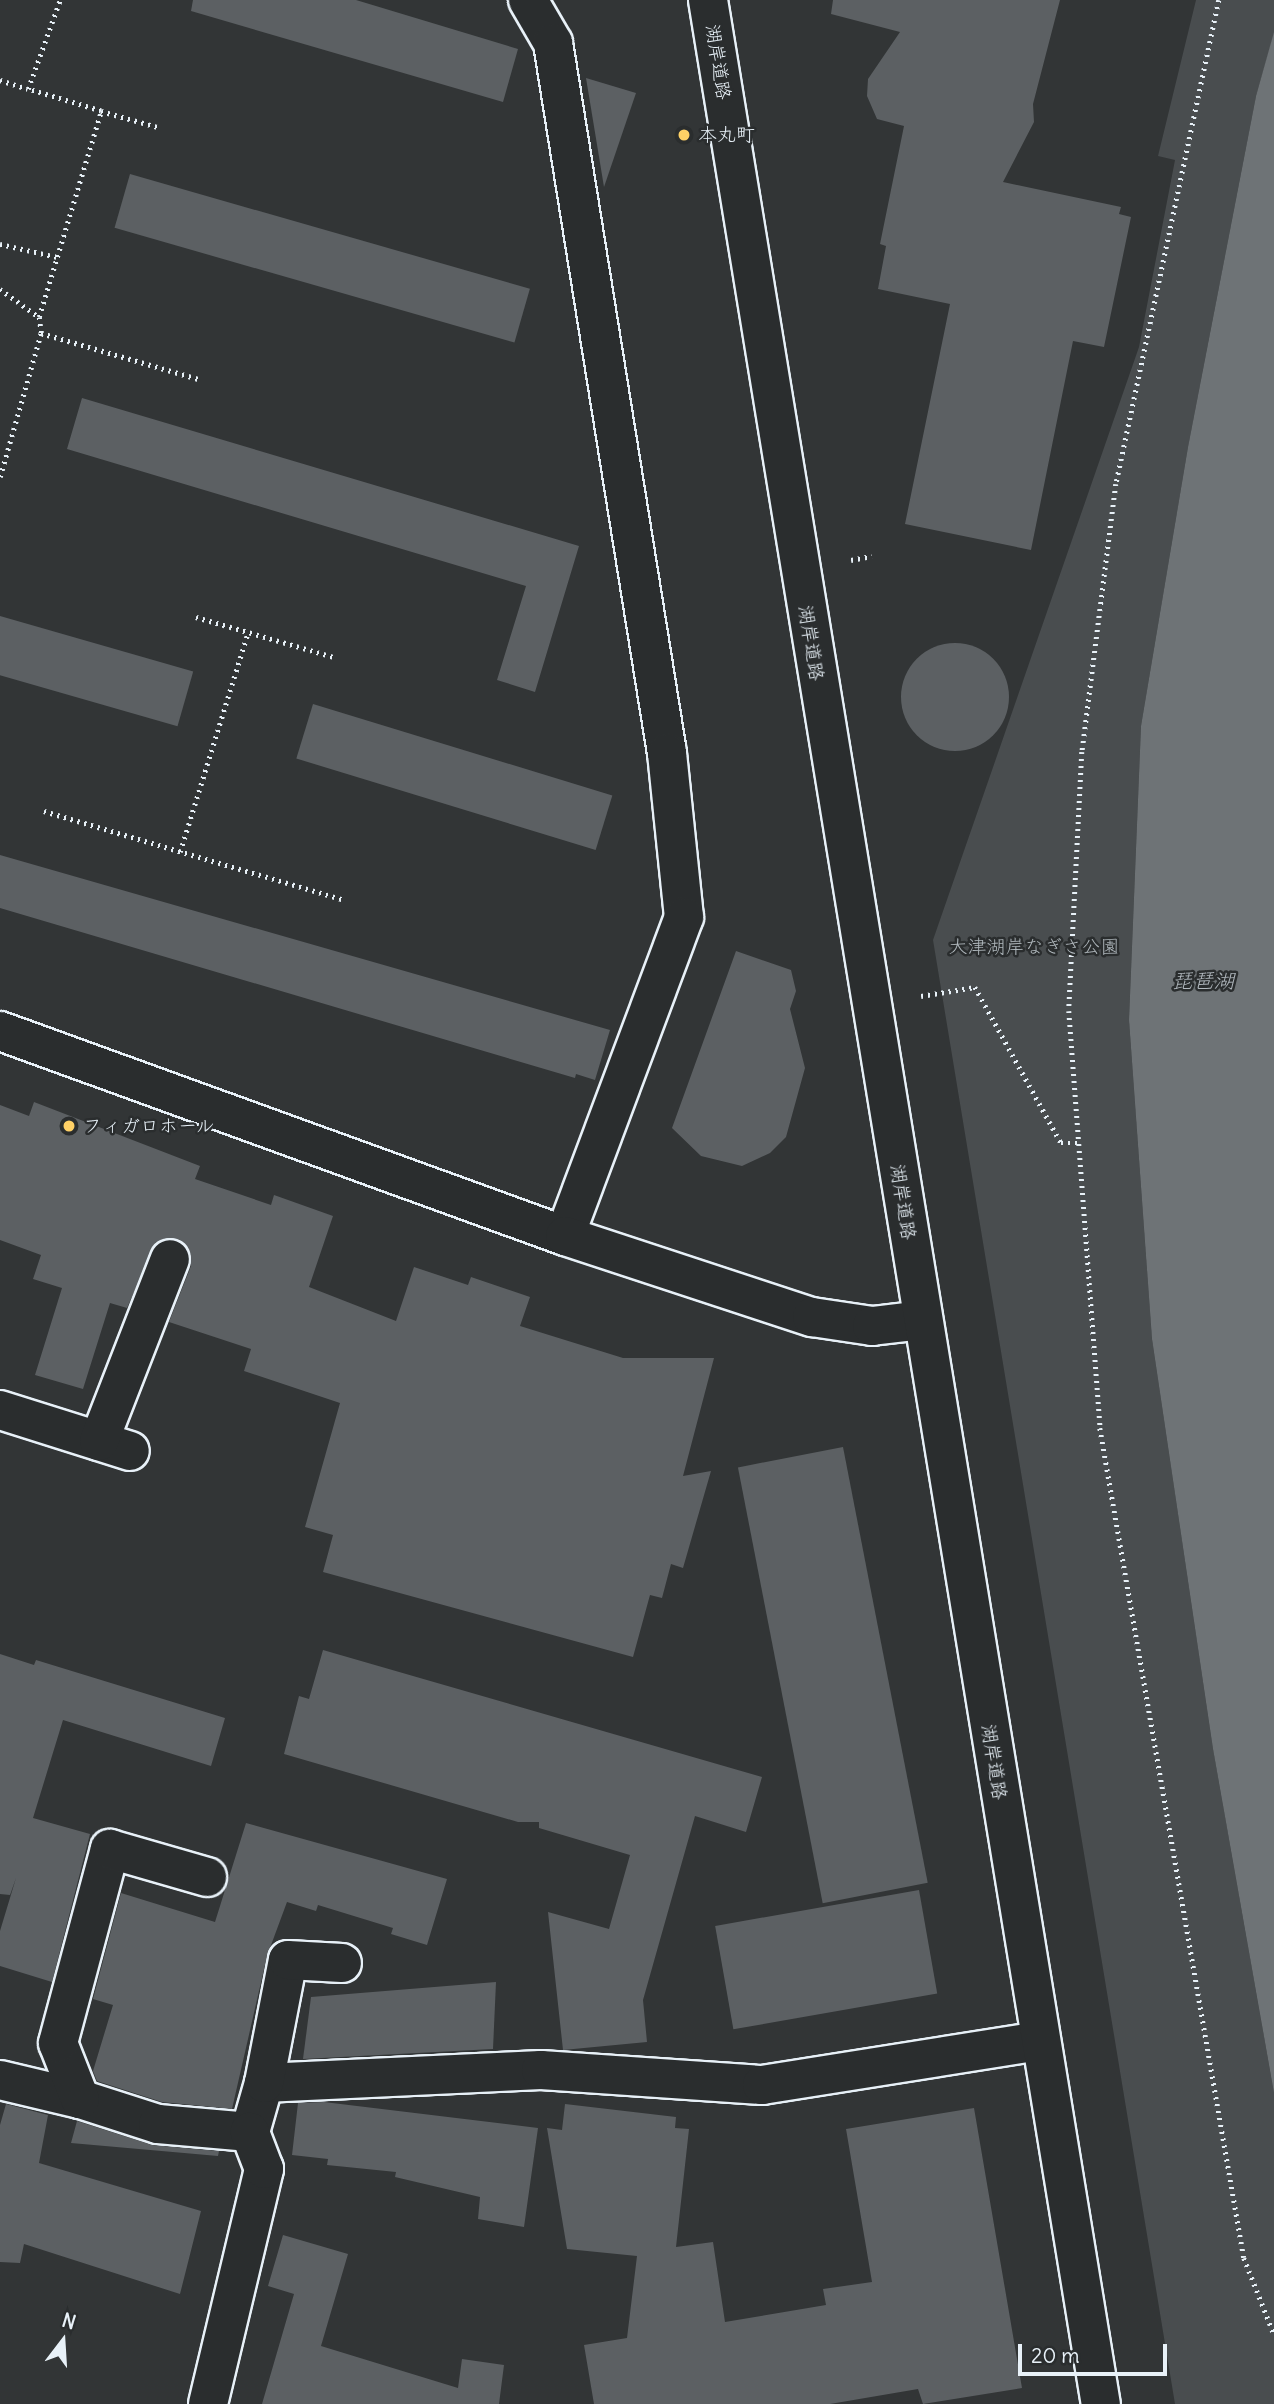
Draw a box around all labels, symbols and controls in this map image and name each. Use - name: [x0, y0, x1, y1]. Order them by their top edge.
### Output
- street label: 湖岸道路: [701, 23, 735, 101]
- place label: 本丸町: [698, 124, 755, 146]
- marker: 本丸町: [676, 127, 692, 143]
- street label: 湖岸道路: [794, 604, 828, 682]
- park label: 大津湖岸なぎさ公園: [949, 936, 1119, 958]
- water label: 琵琶湖: [1172, 968, 1234, 994]
- place label: フィガロホール: [83, 1115, 216, 1137]
- marker: フィガロホール: [61, 1118, 77, 1134]
- street label: 湖岸道路: [886, 1163, 920, 1241]
- street label: 湖岸道路: [977, 1723, 1011, 1801]
- north arrow: [28, 2306, 98, 2376]
- text: N: [59, 2308, 79, 2334]
- scale bar: [1022, 2330, 1171, 2374]
- text: 20 m: [1031, 2342, 1080, 2369]

